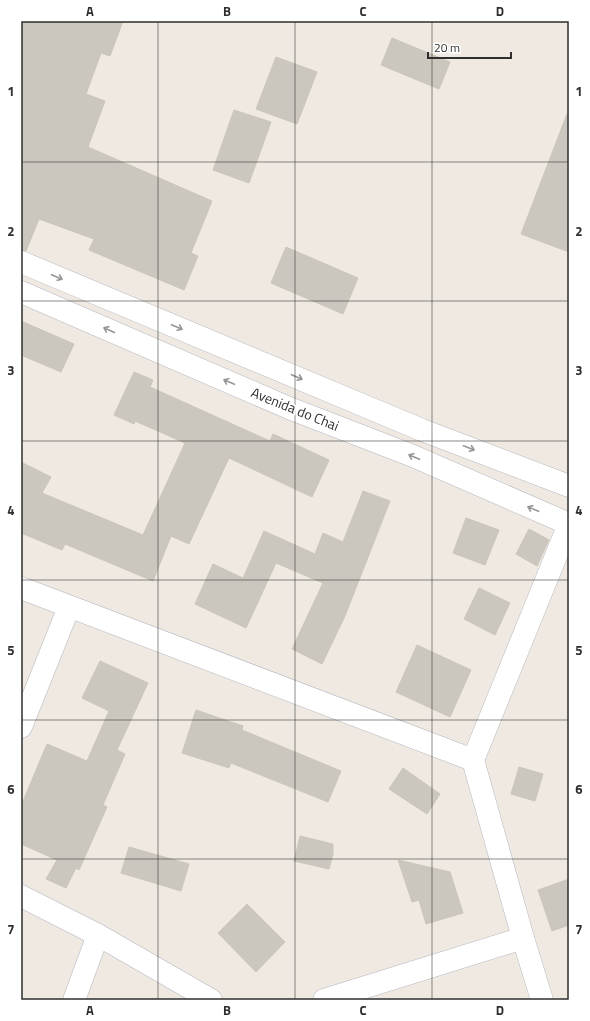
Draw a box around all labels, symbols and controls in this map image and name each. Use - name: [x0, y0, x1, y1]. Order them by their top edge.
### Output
- text: A: [86, 1, 94, 21]
- text: B: [223, 1, 231, 21]
- text: C: [359, 1, 367, 21]
- text: D: [496, 1, 504, 21]
- scale bar: [428, 34, 511, 60]
- text: 20 m: [434, 38, 460, 57]
- text: 1: [7, 81, 15, 101]
- text: 1: [575, 81, 583, 101]
- text: 2: [7, 221, 15, 241]
- text: 2: [575, 221, 583, 241]
- one-way arrow: [51, 274, 63, 281]
- one-way arrow: [170, 324, 182, 331]
- one-way arrow: [104, 326, 116, 334]
- text: 3: [7, 360, 15, 380]
- text: 3: [575, 360, 583, 380]
- one-way arrow: [291, 374, 303, 381]
- one-way arrow: [223, 378, 235, 385]
- street label: Avenida do Chai: [248, 381, 342, 436]
- one-way arrow: [463, 444, 475, 452]
- one-way arrow: [408, 453, 420, 460]
- text: 4: [7, 500, 15, 520]
- text: 4: [575, 500, 583, 520]
- one-way arrow: [528, 505, 540, 512]
- text: 5: [7, 640, 15, 660]
- text: 5: [575, 640, 583, 660]
- text: 6: [7, 779, 15, 799]
- text: 6: [575, 779, 583, 799]
- text: 7: [7, 919, 15, 939]
- text: 7: [575, 919, 583, 939]
- text: A: [86, 1000, 94, 1020]
- text: B: [223, 1000, 231, 1020]
- text: C: [359, 1000, 367, 1020]
- text: D: [496, 1000, 504, 1020]

